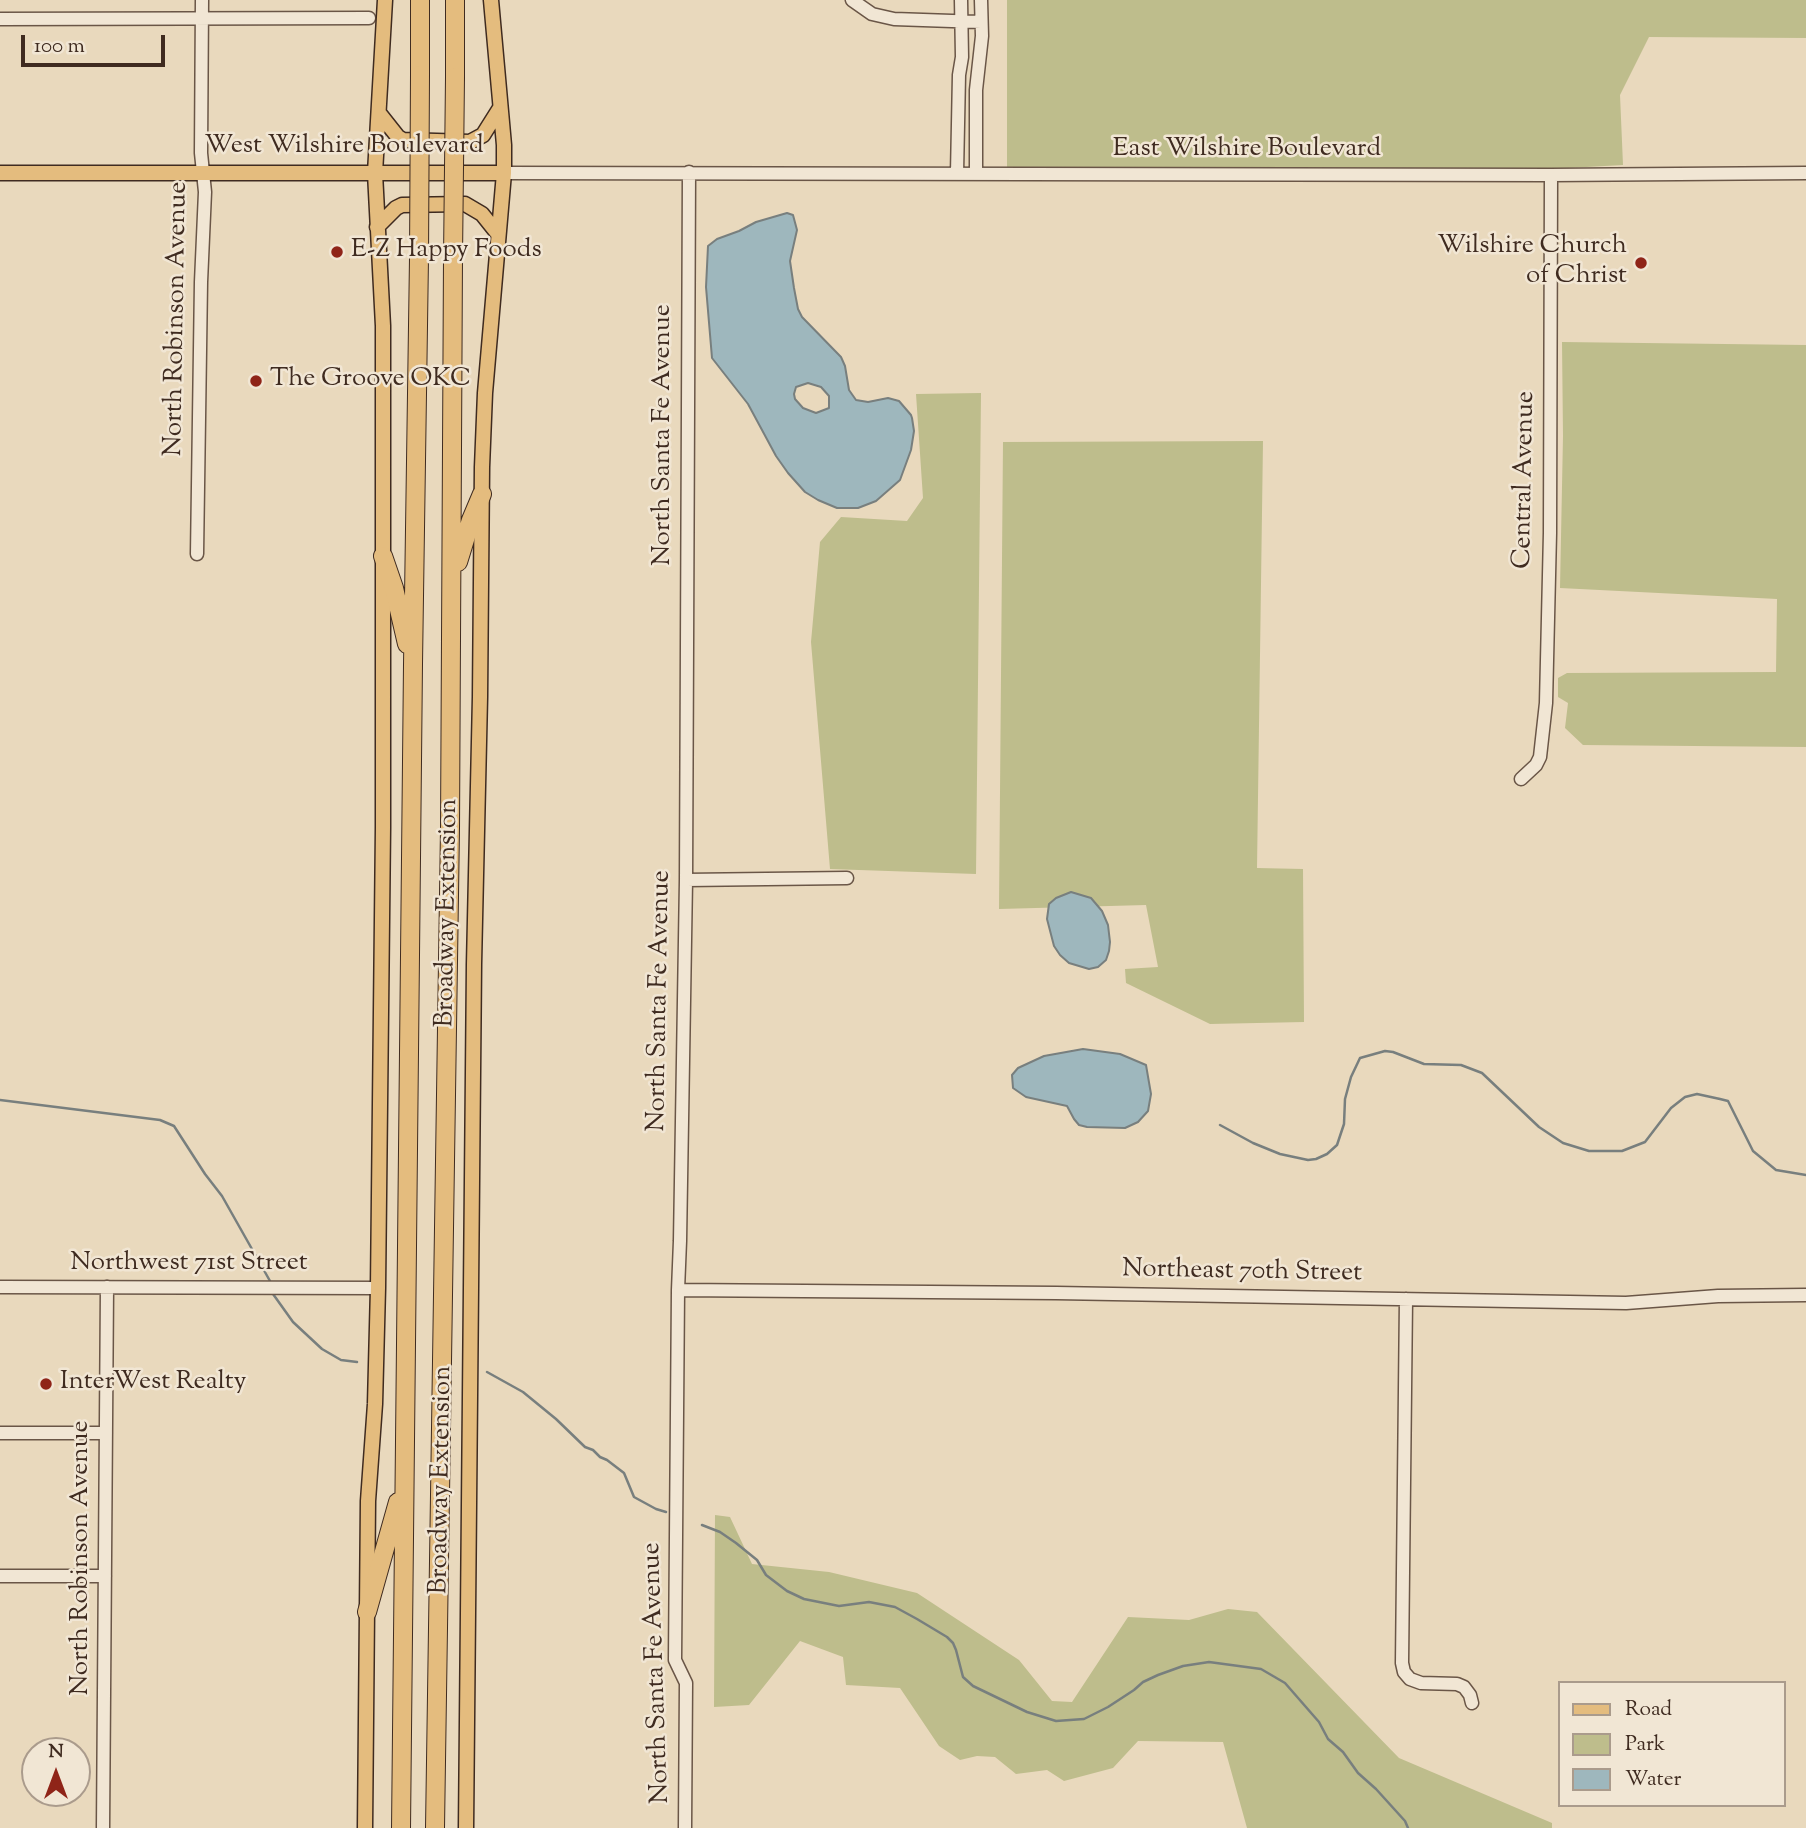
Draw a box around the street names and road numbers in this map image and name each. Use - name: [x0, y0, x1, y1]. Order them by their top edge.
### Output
- street label: West Wilshire Boulevard: [204, 132, 484, 164]
- street label: East Wilshire Boulevard: [1113, 135, 1381, 167]
- street label: North Robinson Avenue: [160, 181, 196, 457]
- street label: North Santa Fe Avenue: [649, 304, 681, 566]
- street label: Central Avenue: [1509, 391, 1543, 569]
- street label: Broadway Extension: [431, 798, 467, 1028]
- street label: North Santa Fe Avenue: [643, 870, 679, 1132]
- street label: Northwest 71st Street: [70, 1249, 308, 1281]
- street label: Northeast 70th Street: [1122, 1255, 1362, 1291]
- street label: Broadway Extension: [425, 1365, 461, 1595]
- street label: North Robinson Avenue: [67, 1420, 99, 1696]
- street label: North Santa Fe Avenue: [638, 1542, 678, 1804]

